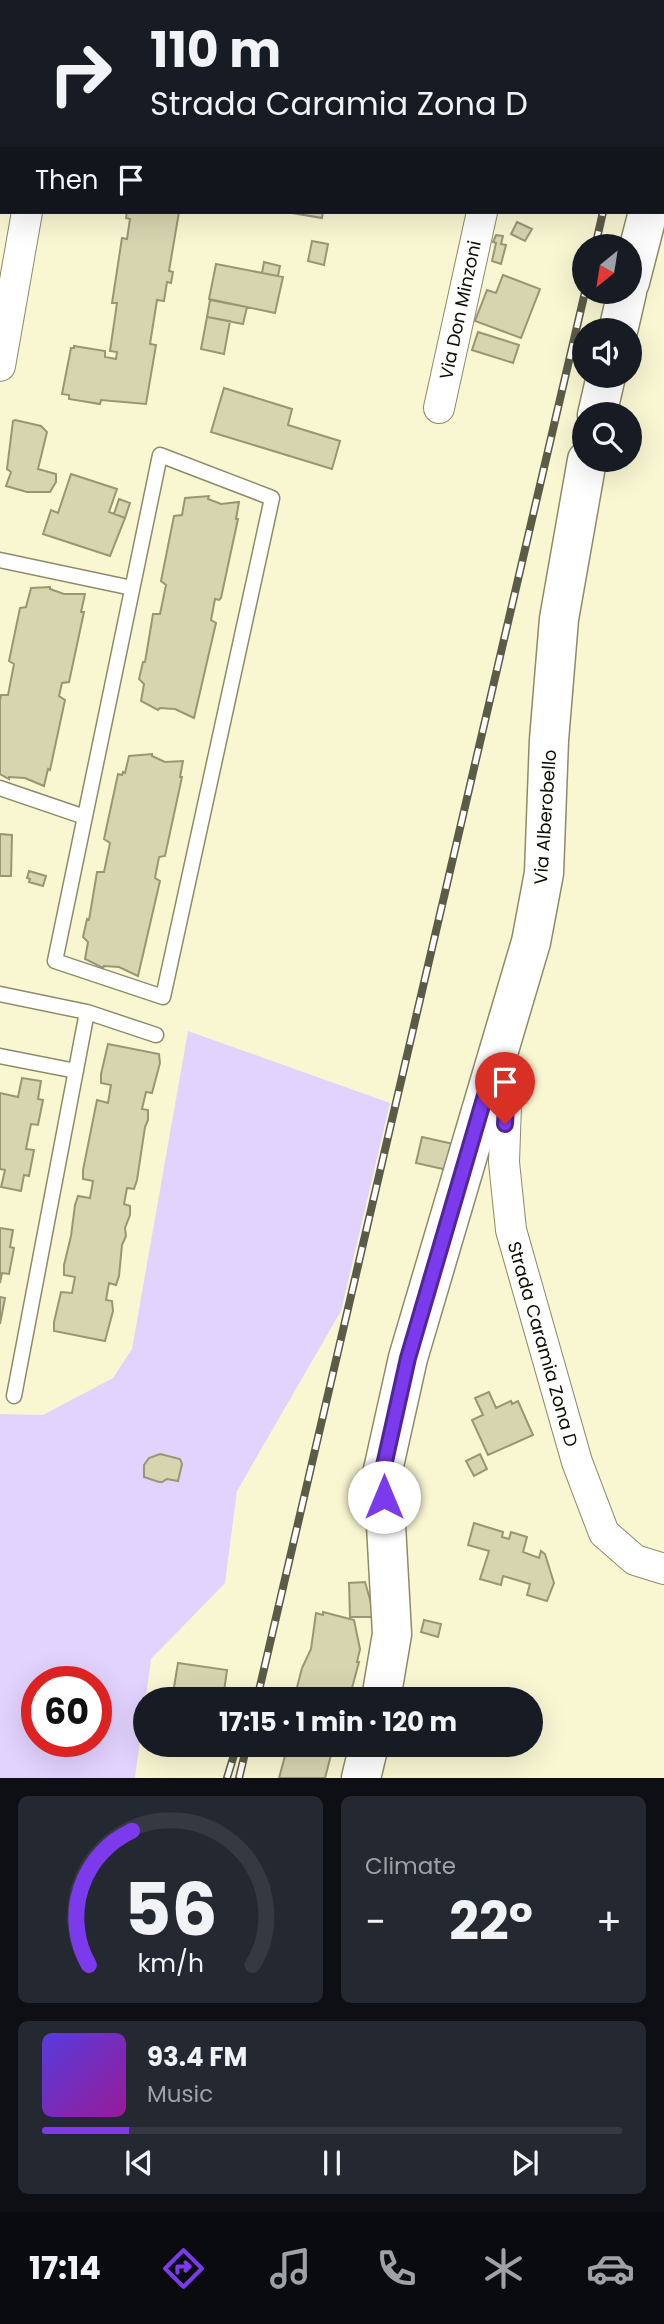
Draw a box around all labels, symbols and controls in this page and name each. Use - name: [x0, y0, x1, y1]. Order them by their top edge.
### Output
- text: 110 m: [150, 16, 281, 84]
- icon: right: [35, 28, 126, 119]
- text: Strada Caramia Zona D: [150, 81, 528, 126]
- icon: arrive: [112, 161, 150, 199]
- text: Then: [35, 162, 98, 198]
- north arrow: [572, 234, 642, 304]
- map controls: [572, 234, 642, 472]
- street label: Via Don Minzoni: [433, 238, 487, 382]
- button: sound: [572, 318, 642, 388]
- button: search: [572, 402, 642, 472]
- street label: Via Alberobello: [528, 749, 562, 885]
- pin: [475, 1052, 535, 1124]
- icon: arrive: [486, 1063, 524, 1101]
- street label: Strada Caramia Zona D: [502, 1238, 584, 1450]
- position arrow: [347, 1460, 421, 1534]
- speed limit sign: 60: [21, 1666, 112, 1757]
- text: 17:15 · 1 min · 120 m: [219, 1704, 457, 1740]
- text: Climate: [365, 1850, 456, 1882]
- text: 56: [124, 1860, 217, 1961]
- text: 22°: [449, 1885, 533, 1958]
- text: −: [365, 1895, 386, 1948]
- text: +: [596, 1895, 622, 1948]
- text: km/h: [137, 1946, 204, 1981]
- text: 93.4 FM: [147, 2039, 247, 2075]
- text: Music: [147, 2078, 213, 2110]
- icon: previous: [120, 2144, 158, 2182]
- icon: pause: [313, 2144, 351, 2182]
- icon: next: [506, 2144, 544, 2182]
- icon: directions: [159, 2244, 208, 2293]
- icon: music: [266, 2244, 315, 2293]
- icon: phone: [372, 2244, 421, 2293]
- icon: climate: [479, 2244, 528, 2293]
- icon: car: [586, 2244, 635, 2293]
- text: 17:14: [29, 2245, 101, 2290]

